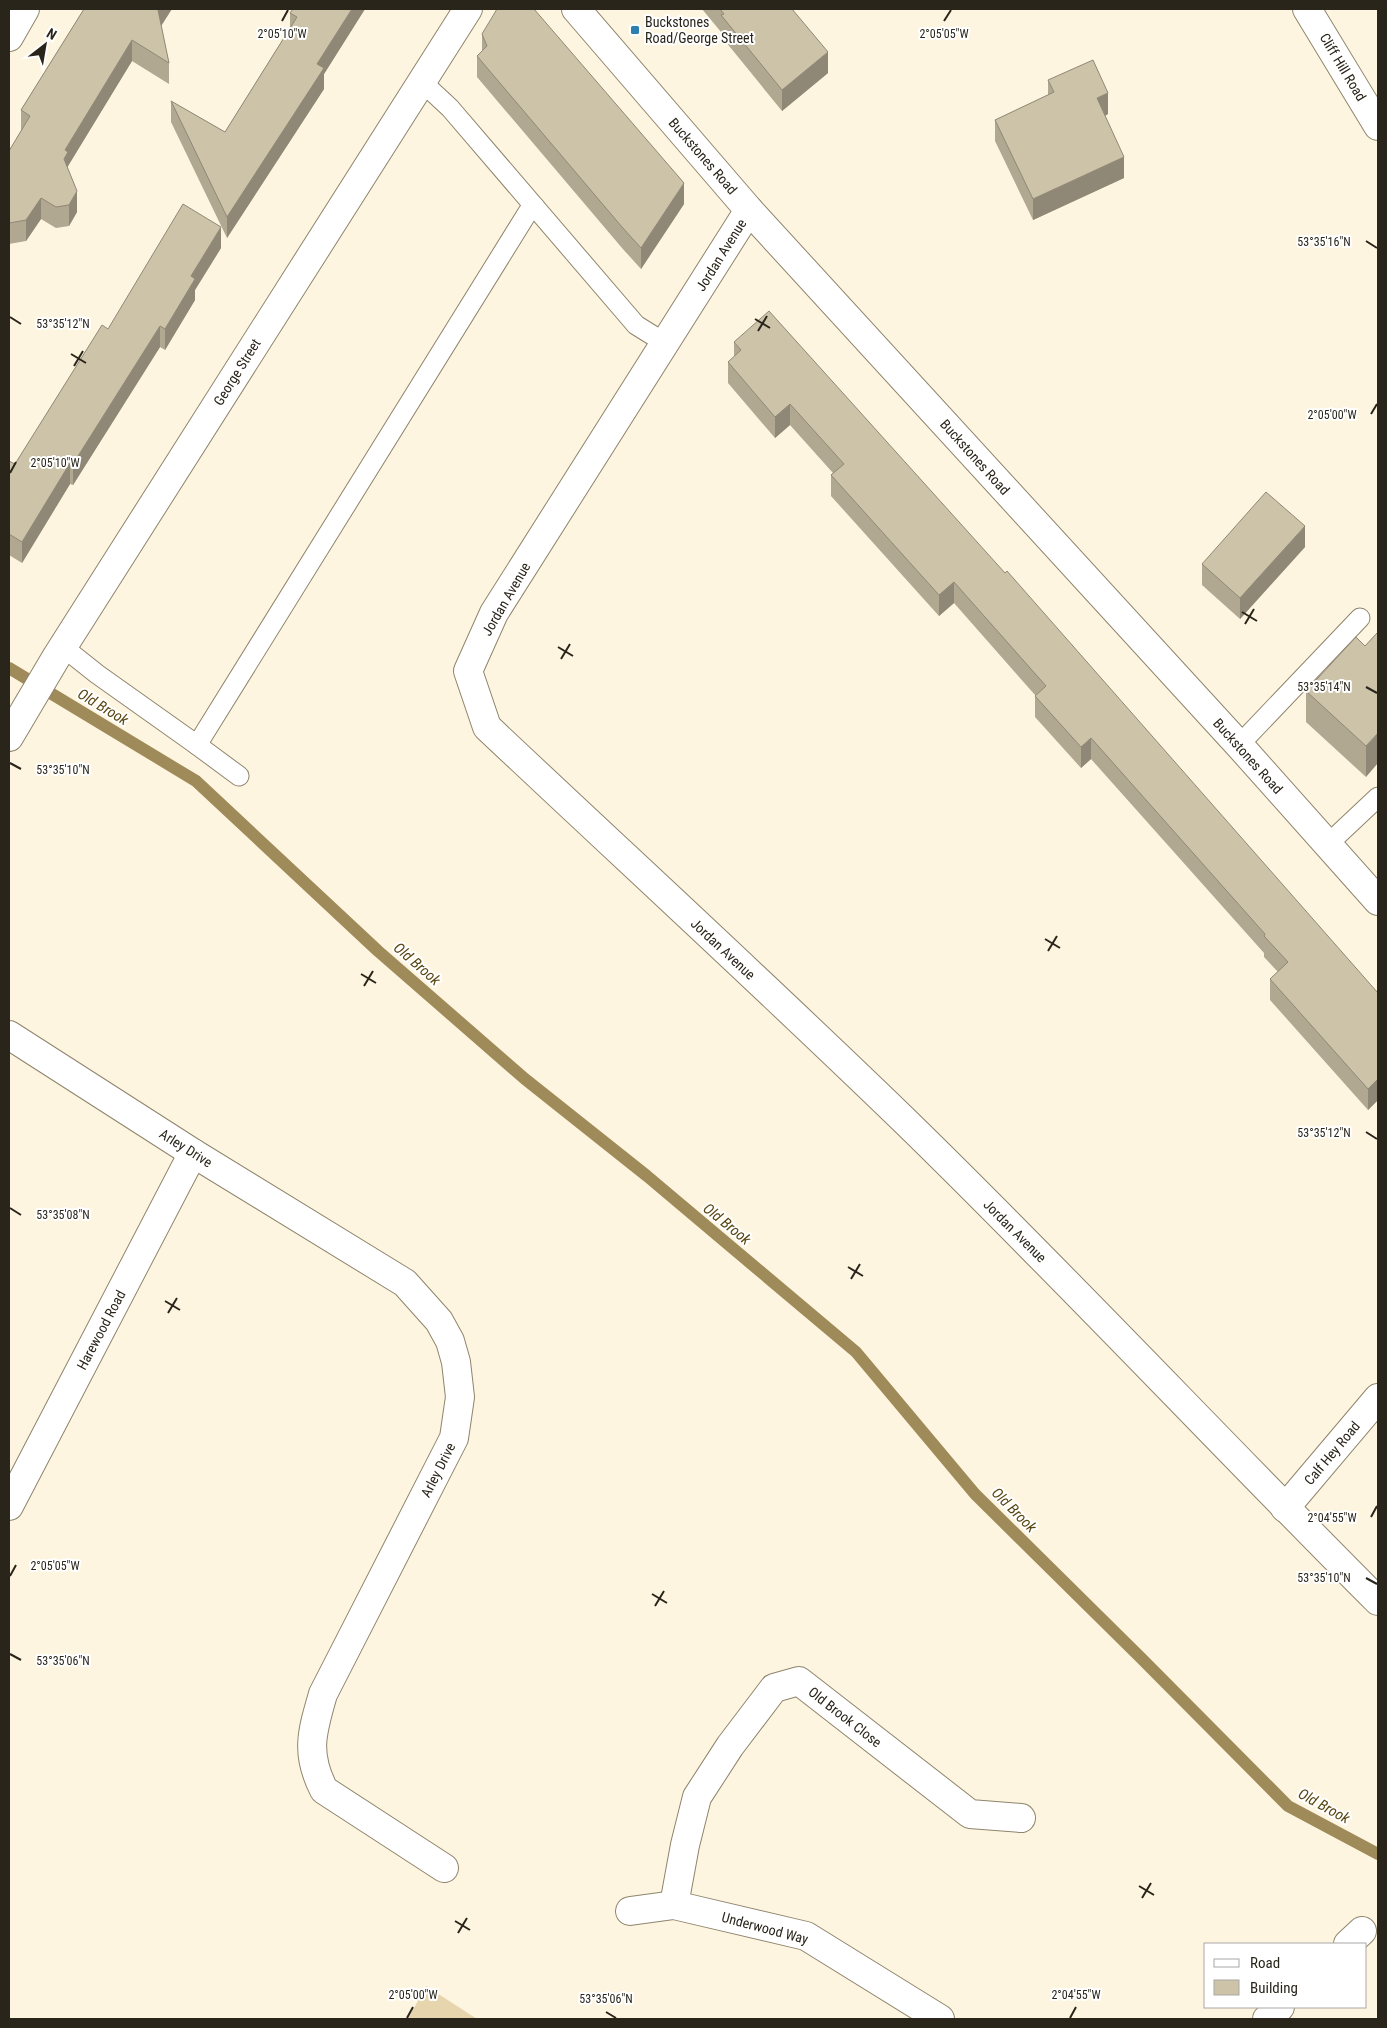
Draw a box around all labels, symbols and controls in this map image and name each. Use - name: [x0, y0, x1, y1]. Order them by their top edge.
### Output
- place label: Buckstones Road/George Street: [645, 14, 754, 46]
- north arrow: [20, 20, 70, 70]
- marker: Buckstones Road/George Street: [629, 24, 641, 36]
- text: N: [44, 25, 59, 43]
- text: 2°05'10"W: [257, 27, 307, 41]
- text: 2°05'05"W: [919, 27, 969, 41]
- street label: Cliff Hill Road: [1317, 30, 1369, 104]
- street label: Buckstones Road: [666, 115, 740, 197]
- street label: Jordan Avenue: [693, 216, 750, 294]
- text: 53°35'16"N: [1297, 235, 1351, 249]
- text: 53°35'12"N: [36, 317, 90, 331]
- street label: George Street: [210, 336, 264, 408]
- text: 2°05'00"W: [1307, 408, 1357, 422]
- street label: Buckstones Road: [937, 416, 1013, 498]
- text: 2°05'10"W: [30, 456, 80, 470]
- street label: Jordan Avenue: [479, 559, 534, 638]
- text: 53°35'14"N: [1297, 680, 1351, 694]
- water label: Old Brook: [74, 685, 132, 729]
- street label: Buckstones Road: [1210, 715, 1286, 797]
- text: 53°35'10"N: [36, 763, 90, 777]
- street label: Jordan Avenue: [688, 915, 759, 983]
- water label: Old Brook: [390, 939, 444, 989]
- street label: Arley Drive: [157, 1126, 216, 1171]
- text: 53°35'12"N: [1297, 1126, 1351, 1140]
- street label: Jordan Avenue: [980, 1196, 1050, 1266]
- water label: Old Brook: [700, 1199, 755, 1249]
- text: 53°35'08"N: [36, 1208, 90, 1222]
- street label: Harewood Road: [73, 1288, 129, 1372]
- street label: Calf Hey Road: [1301, 1418, 1363, 1488]
- street label: Arley Drive: [417, 1440, 459, 1500]
- water label: Old Brook: [988, 1484, 1041, 1537]
- text: 2°04'55"W: [1307, 1511, 1357, 1525]
- text: 2°05'05"W: [30, 1559, 80, 1573]
- text: 53°35'10"N: [1297, 1571, 1351, 1585]
- text: 53°35'06"N: [36, 1654, 90, 1668]
- street label: Old Brook Close: [805, 1684, 885, 1751]
- water label: Old Brook: [1295, 1785, 1353, 1828]
- street label: Underwood Way: [720, 1909, 810, 1947]
- legend: [1204, 1943, 1367, 2008]
- text: Road: [1250, 1954, 1280, 1972]
- text: Building: [1250, 1979, 1298, 1997]
- text: 2°05'00"W: [388, 1988, 438, 2002]
- text: 2°04'55"W: [1051, 1988, 1101, 2002]
- text: 53°35'06"N: [579, 1992, 633, 2006]

